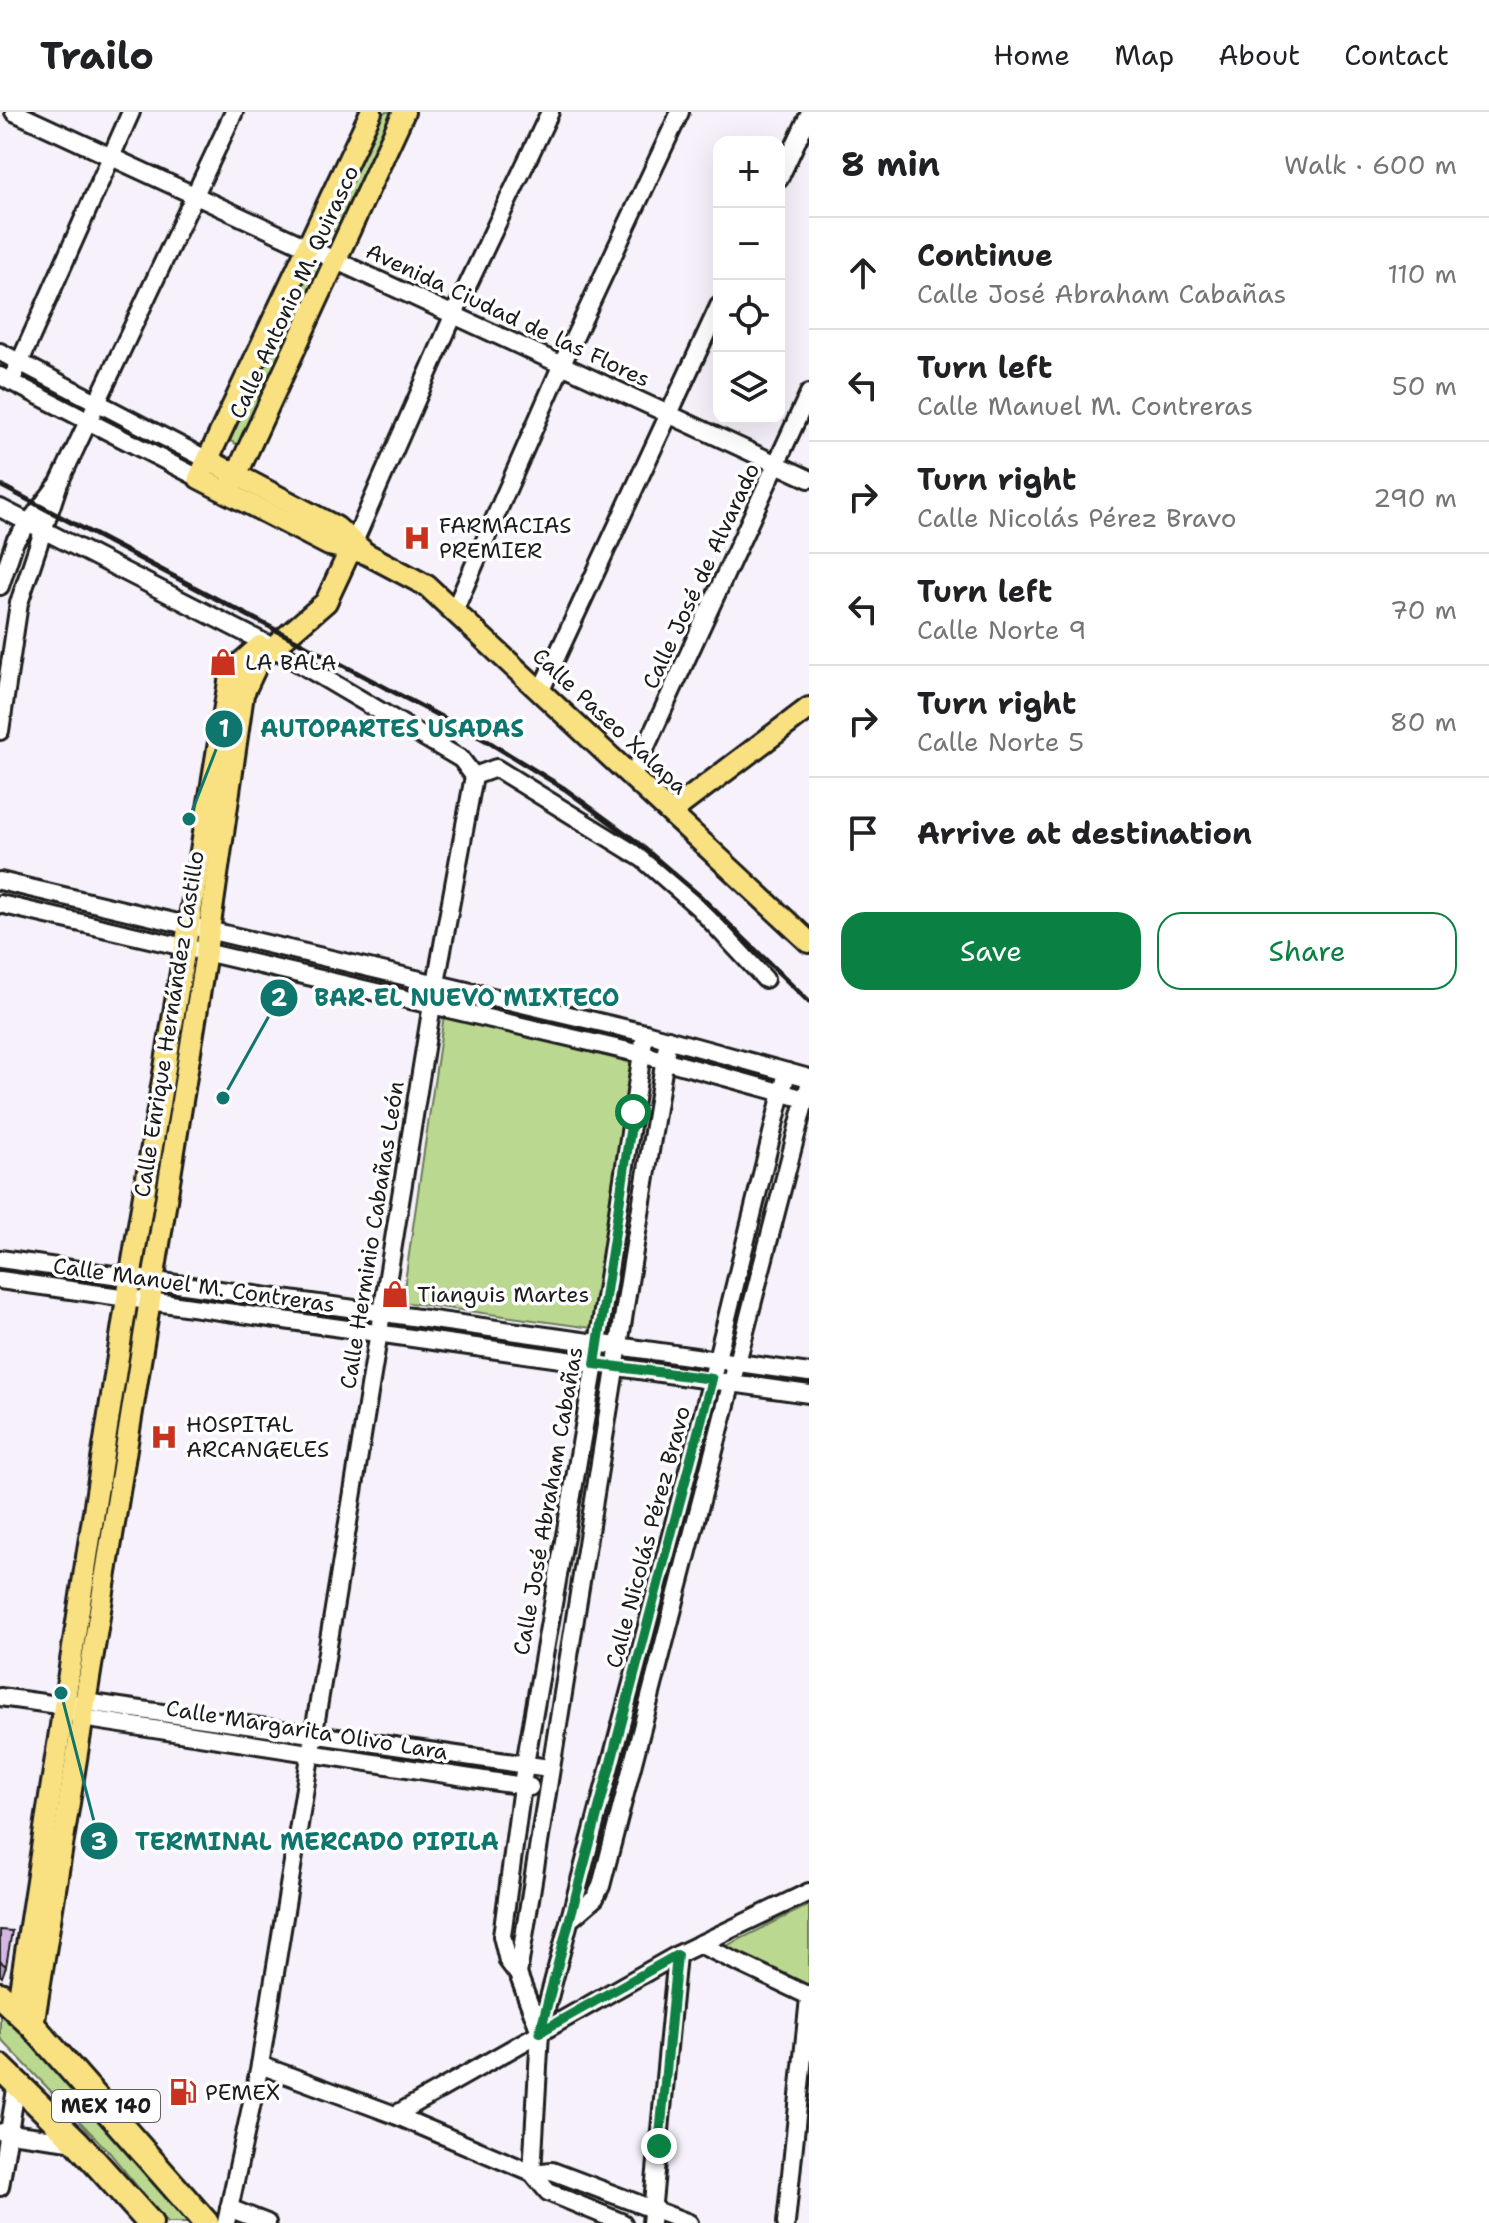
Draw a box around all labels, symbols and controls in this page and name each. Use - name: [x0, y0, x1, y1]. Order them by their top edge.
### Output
- text: Trailo: [40, 30, 154, 81]
- text: Home: [993, 36, 1070, 74]
- text: Map: [1114, 36, 1174, 74]
- text: About: [1218, 36, 1300, 74]
- text: Contact: [1344, 36, 1449, 74]
- map controls: [713, 136, 785, 424]
- button: +: [713, 136, 785, 208]
- text: 8 min: [841, 141, 940, 187]
- text: Walk · 600 m: [1284, 147, 1457, 182]
- street label: Calle Antonio M. Quirasco: [222, 161, 366, 423]
- button: −: [713, 208, 785, 280]
- text: Continue: [917, 235, 1053, 276]
- street label: Avenida Ciudad de las Flores: [361, 236, 655, 394]
- icon: ahead: [841, 251, 885, 295]
- text: 110 m: [1387, 256, 1457, 291]
- text: Calle José Abraham Cabañas: [917, 276, 1286, 311]
- button: locate: [713, 280, 785, 352]
- text: Turn left: [917, 347, 1052, 388]
- button: layers: [713, 352, 785, 424]
- icon: left: [841, 363, 885, 407]
- text: 50 m: [1392, 368, 1457, 403]
- text: Calle Manuel M. Contreras: [917, 388, 1253, 423]
- street label: Calle José de Alvarado: [636, 458, 766, 694]
- text: Turn right: [917, 459, 1076, 500]
- icon: right: [841, 475, 885, 519]
- text: 290 m: [1373, 480, 1457, 515]
- text: Calle Nicolás Pérez Bravo: [917, 500, 1236, 535]
- place label: FARMACIAS PREMIER: [439, 511, 571, 565]
- hospital icon: FARMACIAS PREMIER: [402, 523, 432, 553]
- text: Turn left: [917, 571, 1052, 612]
- icon: left: [841, 587, 885, 631]
- text: 70 m: [1390, 592, 1457, 627]
- text: Calle Norte 9: [917, 612, 1086, 647]
- street label: Calle Paseo Xalapa: [526, 641, 694, 801]
- shop icon: LA BALA: [208, 647, 238, 677]
- place label: LA BALA: [245, 648, 336, 677]
- text: Turn right: [917, 683, 1076, 724]
- icon: right: [841, 699, 885, 743]
- text: 80 m: [1390, 704, 1457, 739]
- callout: AUTOPARTES USADAS: [204, 705, 540, 753]
- text: 1: [219, 713, 229, 745]
- text: AUTOPARTES USADAS: [260, 713, 524, 745]
- text: Calle Norte 5: [917, 724, 1084, 759]
- icon: arrive: [841, 811, 885, 855]
- text: Arrive at destination: [917, 813, 1252, 854]
- street label: Calle Enrique Hernández Castillo: [127, 849, 211, 1199]
- button: Save: [841, 912, 1141, 990]
- button: Share: [1157, 912, 1457, 990]
- callout: BAR EL NUEVO MIXTECO: [259, 974, 636, 1022]
- text: 2: [271, 982, 288, 1014]
- text: BAR EL NUEVO MIXTECO: [314, 982, 620, 1014]
- street label: Calle Herminio Cabañas León: [333, 1079, 411, 1391]
- route start: [615, 1094, 651, 1130]
- street label: Calle Manuel M. Contreras: [51, 1251, 337, 1319]
- shop icon: Tianguis Martes: [380, 1279, 410, 1309]
- place label: Tianguis Martes: [417, 1280, 589, 1309]
- street label: Calle José Abraham Cabañas: [507, 1345, 589, 1657]
- street label: Calle Nicolás Pérez Bravo: [599, 1403, 697, 1671]
- place label: HOSPITAL ARCANGELES: [186, 1410, 329, 1464]
- hospital icon: HOSPITAL ARCANGELES: [149, 1422, 179, 1452]
- street label: Calle Margarita Olivo Lara: [164, 1693, 450, 1767]
- callout: TERMINAL MERCADO PIPILA: [79, 1817, 514, 1865]
- text: 3: [91, 1826, 107, 1858]
- text: TERMINAL MERCADO PIPILA: [135, 1826, 499, 1858]
- fuel station icon: PEMEX: [168, 2077, 198, 2107]
- place label: PEMEX: [205, 2078, 280, 2107]
- road number: MEX 140: [52, 2090, 160, 2122]
- route end: [641, 2128, 677, 2164]

